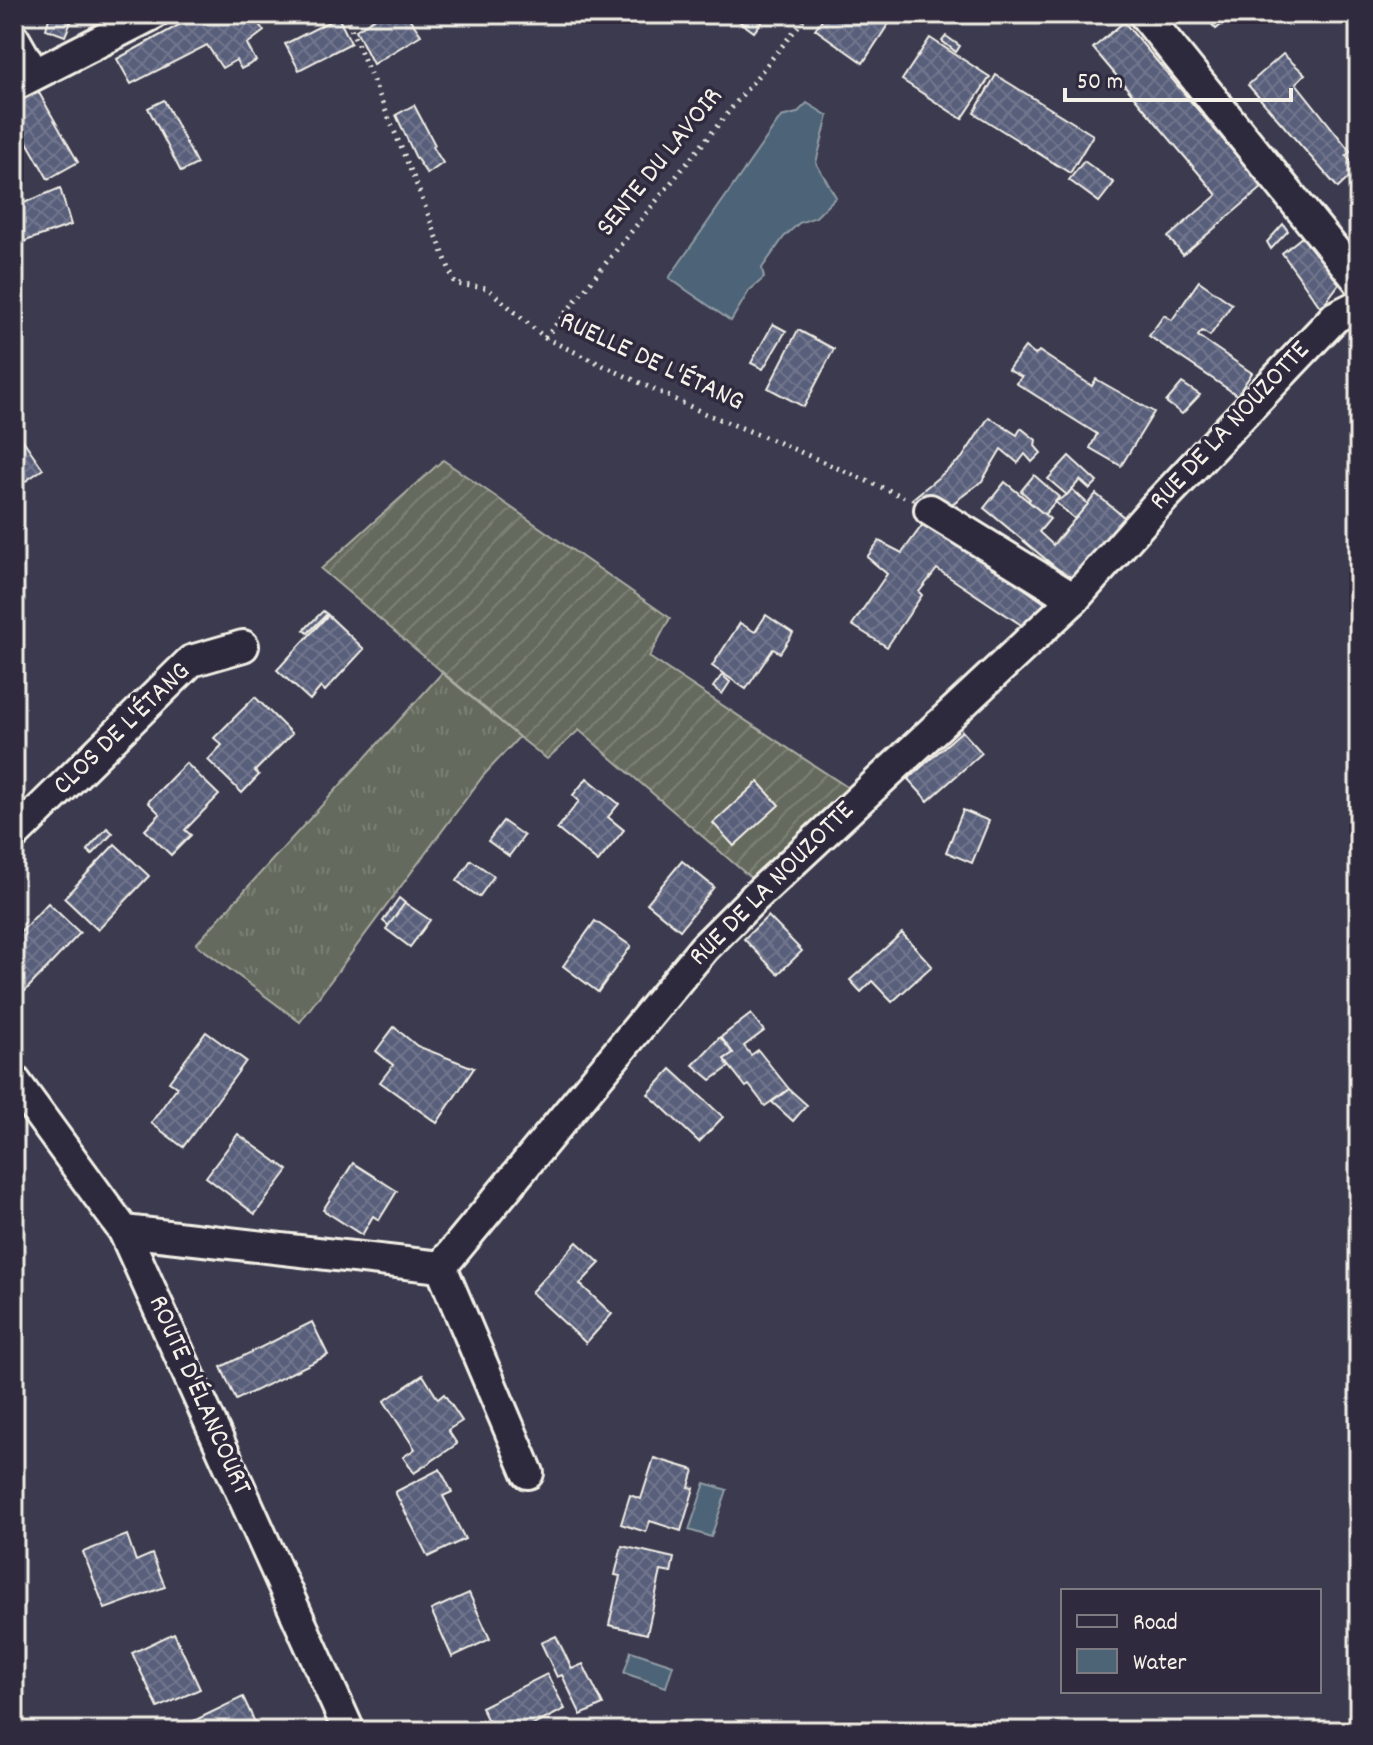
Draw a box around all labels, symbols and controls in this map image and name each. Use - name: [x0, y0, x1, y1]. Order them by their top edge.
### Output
- scale bar: [1065, 52, 1291, 102]
- text: 50 m: [1077, 66, 1123, 100]
- street label: SENTE DU LAVOIR: [588, 80, 734, 246]
- street label: RUELLE DE L'ÉTANG: [552, 303, 750, 423]
- street label: RUE DE LA NOUZOTTE: [1141, 333, 1321, 521]
- street label: CLOS DE L'ÉTANG: [45, 654, 201, 806]
- street label: RUE DE LA NOUZOTTE: [681, 793, 865, 977]
- street label: ROUTE D'ÉLANCOURT: [136, 1290, 260, 1502]
- legend: [1061, 1589, 1321, 1693]
- text: Road: [1133, 1607, 1178, 1641]
- text: Water: [1133, 1647, 1186, 1681]

